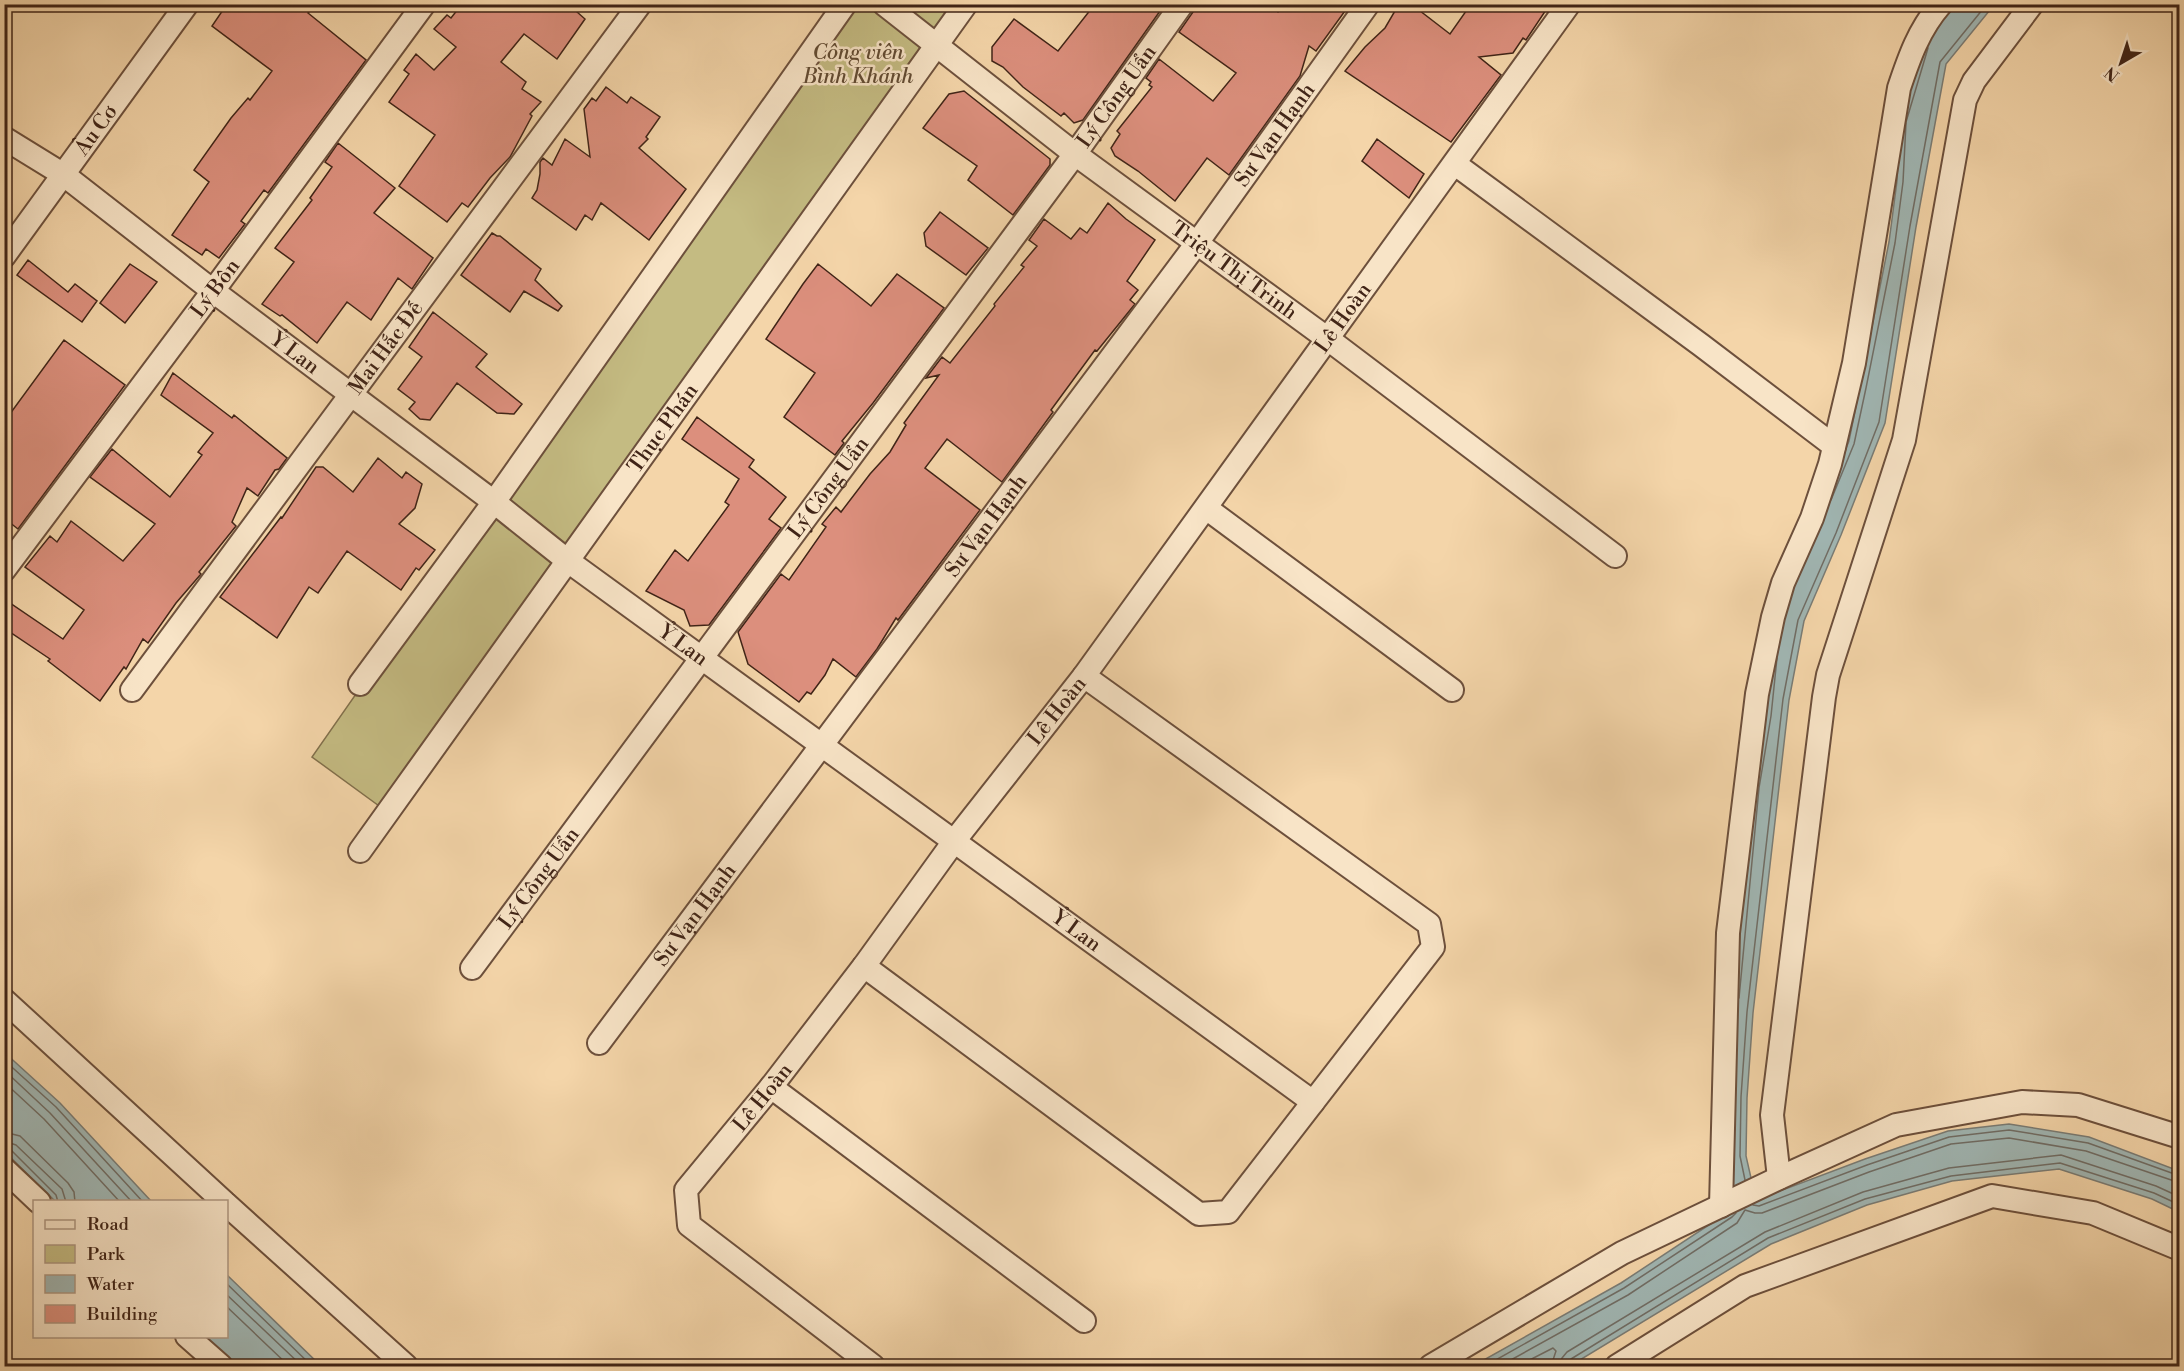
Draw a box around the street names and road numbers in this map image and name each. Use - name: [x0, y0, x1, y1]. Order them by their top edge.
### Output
- street label: Lý Công Uẩn: [1072, 40, 1163, 153]
- street label: Sư Vạn Hạnh: [1229, 78, 1322, 192]
- street label: Âu Cơ: [67, 100, 124, 162]
- street label: Triệu Thị Trinh: [1165, 216, 1302, 326]
- street label: Lý Bôn: [185, 254, 246, 324]
- street label: Lê Hoàn: [1309, 278, 1378, 359]
- street label: Mai Hắc Đế: [343, 296, 429, 400]
- street label: Ỷ Lan: [264, 324, 325, 381]
- street label: Thục Phán: [623, 378, 704, 478]
- street label: Lý Công Uẩn: [783, 432, 875, 544]
- street label: Sư Vạn Hạnh: [940, 469, 1034, 583]
- street label: Ỷ Lan: [652, 617, 713, 673]
- street label: Lê Hoàn: [1022, 671, 1093, 751]
- street label: Lý Công Uẩn: [493, 822, 586, 935]
- street label: Sư Vạn Hạnh: [649, 859, 743, 972]
- street label: Ỷ Lan: [1045, 902, 1106, 958]
- street label: Lê Hoàn: [727, 1058, 799, 1137]

